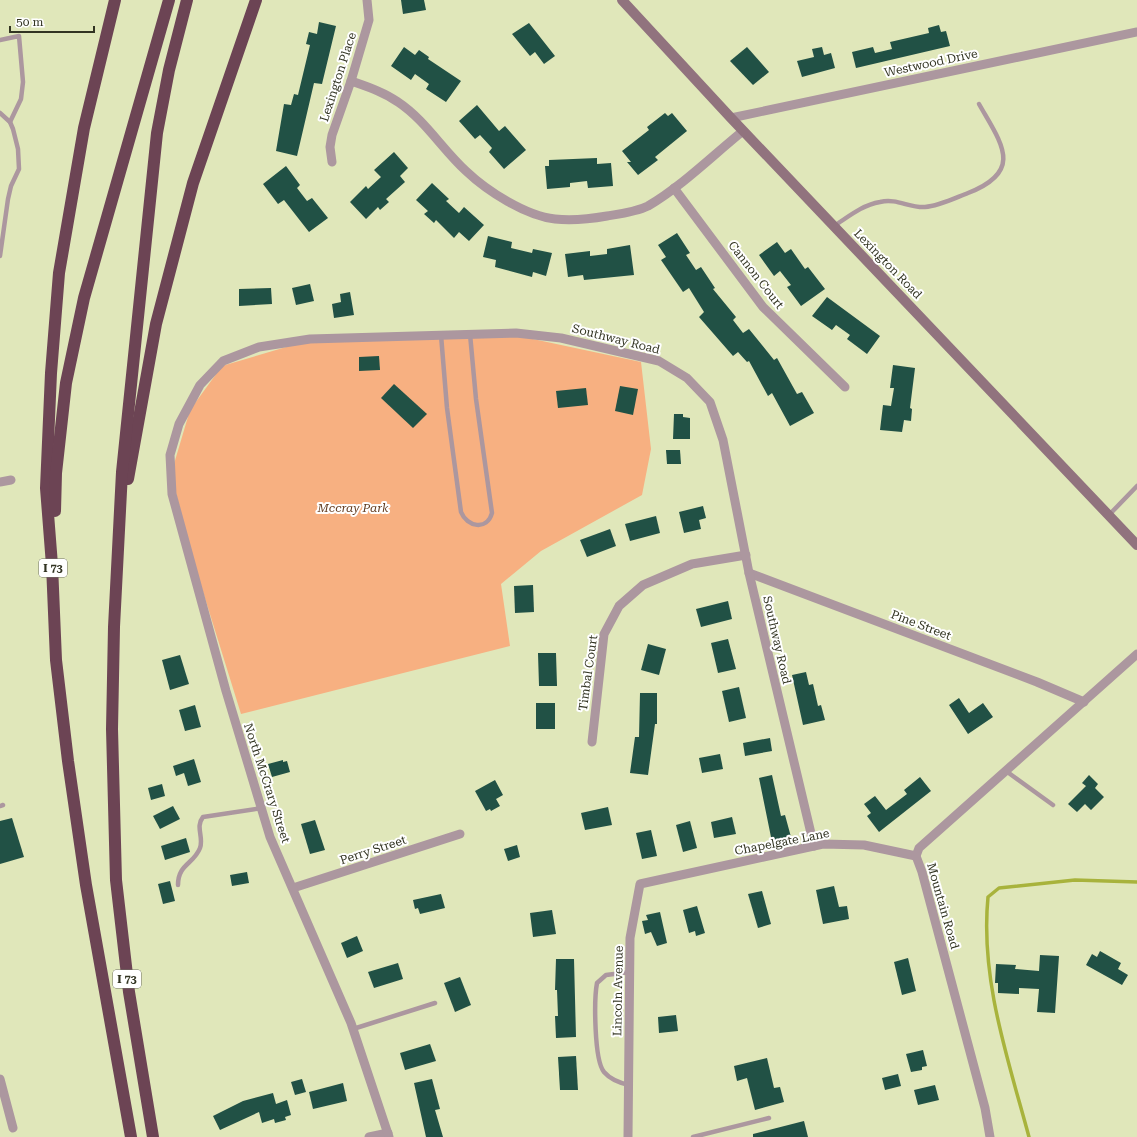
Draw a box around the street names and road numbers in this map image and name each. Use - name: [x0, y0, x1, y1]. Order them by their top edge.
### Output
- street label: Lexington Place: [317, 30, 359, 123]
- street label: Westwood Drive: [883, 46, 979, 80]
- street label: Lexington Road: [851, 226, 925, 302]
- street label: Cannon Court: [725, 238, 787, 312]
- street label: Southway Road: [571, 321, 662, 357]
- road number: I 73: [39, 559, 67, 577]
- street label: Southway Road: [760, 594, 794, 686]
- street label: Pine Street: [889, 607, 954, 643]
- street label: Timbal Court: [576, 634, 600, 712]
- street label: North McCrary Street: [241, 721, 293, 845]
- street label: Chapelgate Lane: [733, 826, 831, 858]
- street label: Perry Street: [338, 833, 408, 867]
- street label: Mountain Road: [924, 861, 962, 951]
- street label: Lincoln Avenue: [610, 945, 626, 1036]
- road number: I 73: [113, 970, 141, 988]

